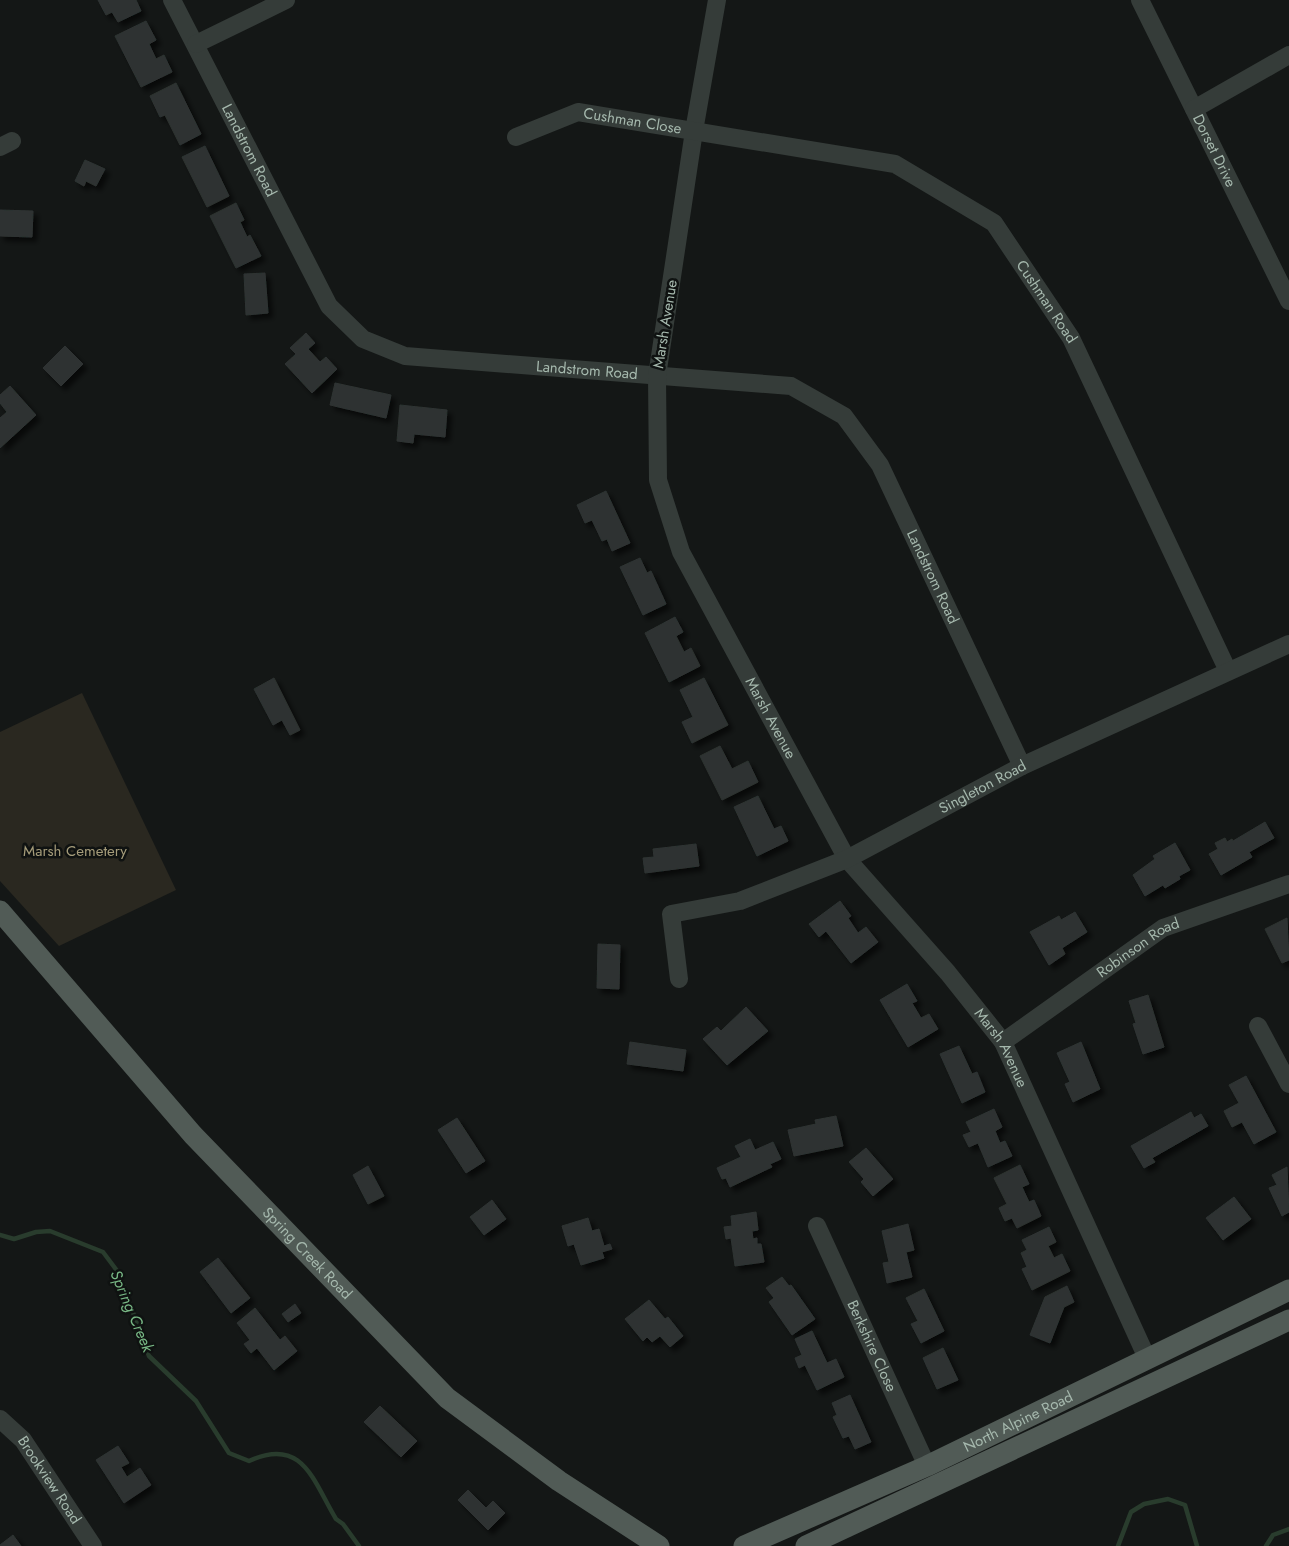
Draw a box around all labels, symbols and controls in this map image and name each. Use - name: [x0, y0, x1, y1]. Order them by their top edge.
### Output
- street label: Landstrom Road: [216, 100, 282, 201]
- street label: Cushman Close: [582, 102, 683, 140]
- street label: Dorset Drive: [1187, 110, 1242, 191]
- street label: Cushman Road: [1011, 256, 1082, 348]
- street label: Marsh Avenue: [647, 278, 683, 370]
- street label: Landstrom Road: [535, 355, 638, 385]
- street label: Landstrom Road: [901, 526, 964, 627]
- street label: Marsh Avenue: [740, 673, 802, 763]
- street label: Singleton Road: [935, 755, 1030, 819]
- park label: Marsh Cemetery: [23, 840, 127, 862]
- street label: Robinson Road: [1092, 912, 1182, 983]
- street label: Marsh Avenue: [969, 1003, 1033, 1091]
- street label: Spring Creek Road: [257, 1202, 357, 1304]
- water label: Spring Creek: [104, 1266, 160, 1357]
- street label: Berkshire Close: [841, 1297, 903, 1396]
- street label: North Alpine Road: [960, 1386, 1077, 1458]
- street label: Brookview Road: [12, 1431, 87, 1528]

